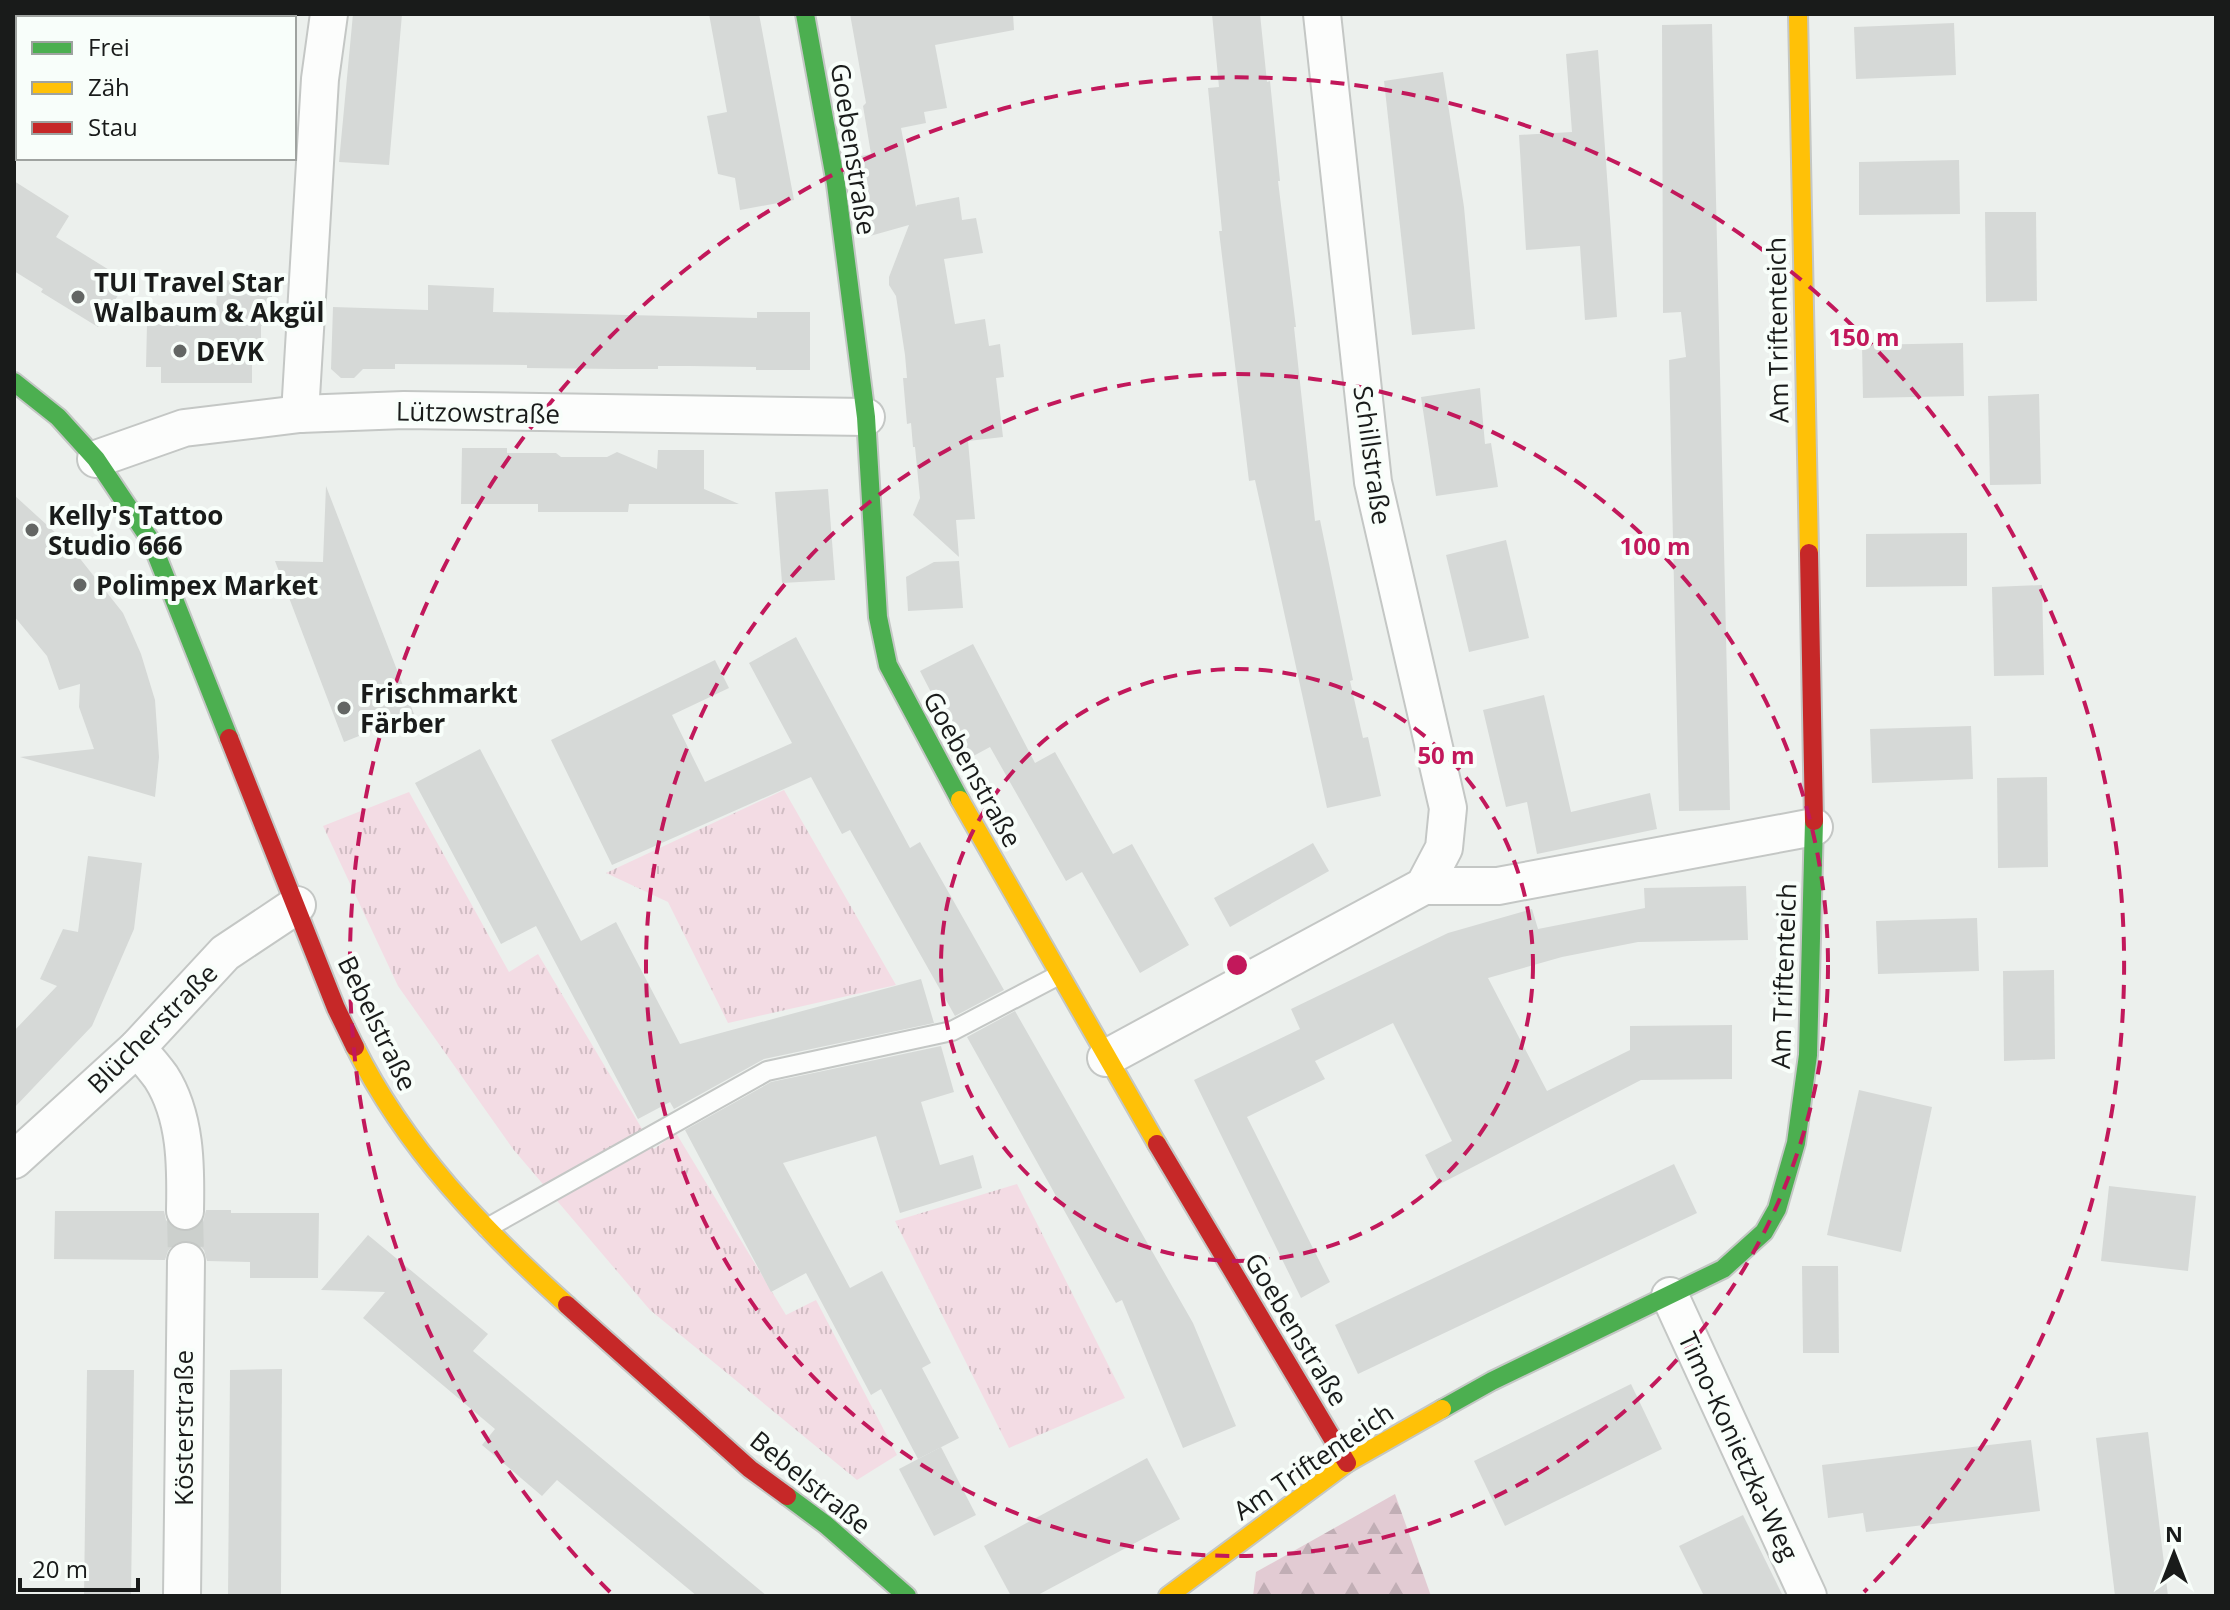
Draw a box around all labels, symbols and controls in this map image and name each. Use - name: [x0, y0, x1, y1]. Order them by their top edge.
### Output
- legend: [16, 16, 296, 160]
- text: Frei: [88, 30, 130, 63]
- street label: Goebenstraße: [823, 61, 885, 237]
- text: Zäh: [88, 70, 130, 103]
- text: Stau: [88, 110, 138, 143]
- street label: Am Triftenteich: [1757, 237, 1797, 423]
- place label: TUI Travel Star Walbaum & Akgül: [94, 264, 324, 330]
- marker: TUI Travel Star Walbaum & Akgül: [69, 288, 87, 306]
- text: 150 m: [1829, 320, 1899, 353]
- place label: DEVK: [196, 333, 265, 369]
- marker: DEVK: [171, 342, 189, 360]
- street label: Schillstraße: [1345, 383, 1401, 527]
- street label: Lützowstraße: [396, 393, 560, 431]
- place label: Kelly's Tattoo Studio 666: [48, 497, 223, 563]
- marker: Kelly's Tattoo Studio 666: [23, 521, 41, 539]
- text: 100 m: [1620, 529, 1690, 562]
- place label: Polimpex Market: [96, 567, 318, 603]
- marker: Polimpex Market: [71, 576, 89, 594]
- place label: Frischmarkt Färber: [360, 675, 518, 741]
- street label: Goebenstraße: [915, 685, 1031, 853]
- marker: Frischmarkt Färber: [335, 699, 353, 717]
- text: 50 m: [1417, 738, 1475, 771]
- street label: Am Triftenteich: [1762, 882, 1804, 1070]
- street label: Bebelstraße: [330, 950, 426, 1096]
- centre of rings: [1223, 951, 1251, 979]
- street label: Blücherstraße: [79, 955, 225, 1101]
- street label: Goebenstraße: [1237, 1246, 1357, 1412]
- street label: Timo-Konietzka-Weg: [1670, 1326, 1808, 1566]
- street label: Kösterstraße: [165, 1350, 201, 1506]
- street label: Am Triftenteich: [1226, 1394, 1400, 1528]
- street label: Bebelstraße: [743, 1422, 879, 1542]
- north arrow: [2134, 1514, 2214, 1594]
- text: N: [2165, 1518, 2183, 1548]
- scale bar: [20, 1542, 138, 1592]
- text: 20 m: [32, 1552, 88, 1585]

